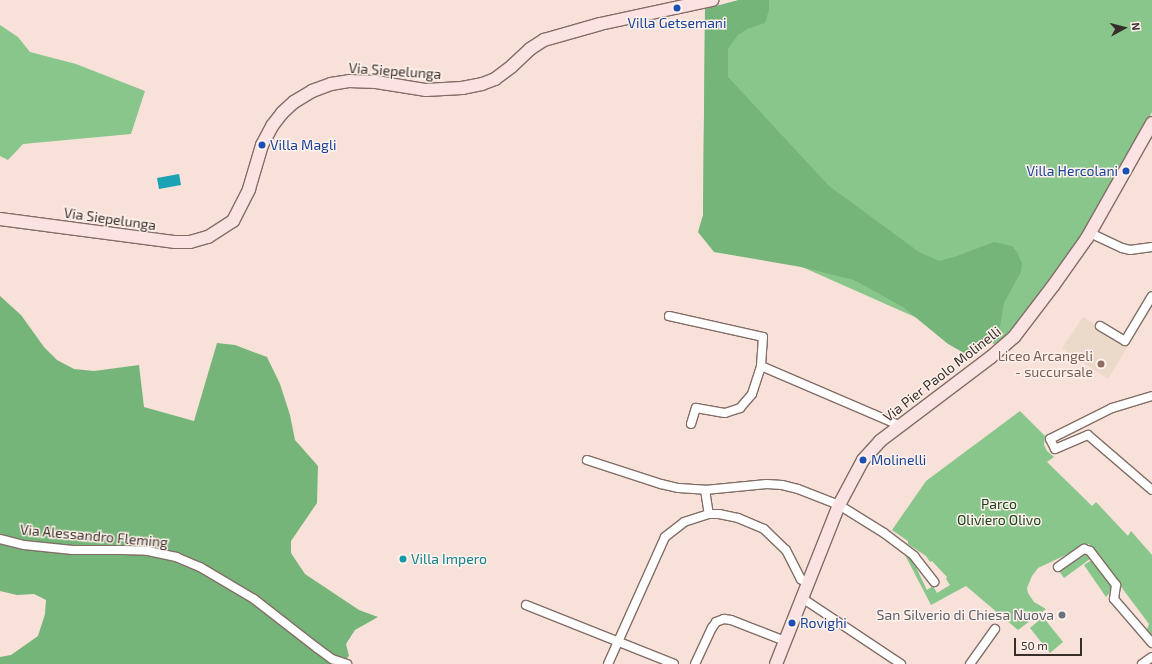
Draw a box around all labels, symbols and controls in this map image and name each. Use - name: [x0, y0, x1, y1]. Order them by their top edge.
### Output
- marker: Villa Getsemani: [672, 3, 682, 13]
- north arrow: [1104, 8, 1144, 48]
- place label: Villa Getsemani: [628, 15, 726, 31]
- text: N: [1129, 22, 1143, 31]
- street label: Via Siepelunga: [348, 59, 442, 83]
- place label: Villa Magli: [270, 137, 337, 153]
- marker: Villa Magli: [257, 140, 267, 150]
- place label: Villa Hercolani: [1026, 163, 1118, 179]
- marker: Villa Hercolani: [1121, 166, 1131, 176]
- street label: Via Siepelunga: [63, 204, 157, 234]
- street label: Via Pier Paolo Molinelli: [880, 323, 1004, 425]
- place label: Liceo Arcangeli - succursale: [997, 348, 1093, 380]
- marker: Liceo Arcangeli - succursale: [1096, 359, 1106, 369]
- place label: Molinelli: [871, 452, 926, 468]
- marker: Molinelli: [858, 455, 868, 465]
- park label: Parco Oliviero Olivo: [957, 496, 1041, 528]
- street label: Via Alessandro Fleming: [19, 521, 169, 551]
- place label: Villa Impero: [411, 551, 487, 567]
- marker: Villa Impero: [398, 554, 408, 564]
- place label: San Silverio di Chiesa Nuova: [877, 607, 1054, 623]
- marker: San Silverio di Chiesa Nuova: [1057, 610, 1067, 620]
- place label: Rovighi: [800, 615, 847, 631]
- marker: Rovighi: [787, 618, 797, 628]
- scale bar: [1016, 630, 1084, 656]
- text: 50 m: [1021, 638, 1048, 652]

